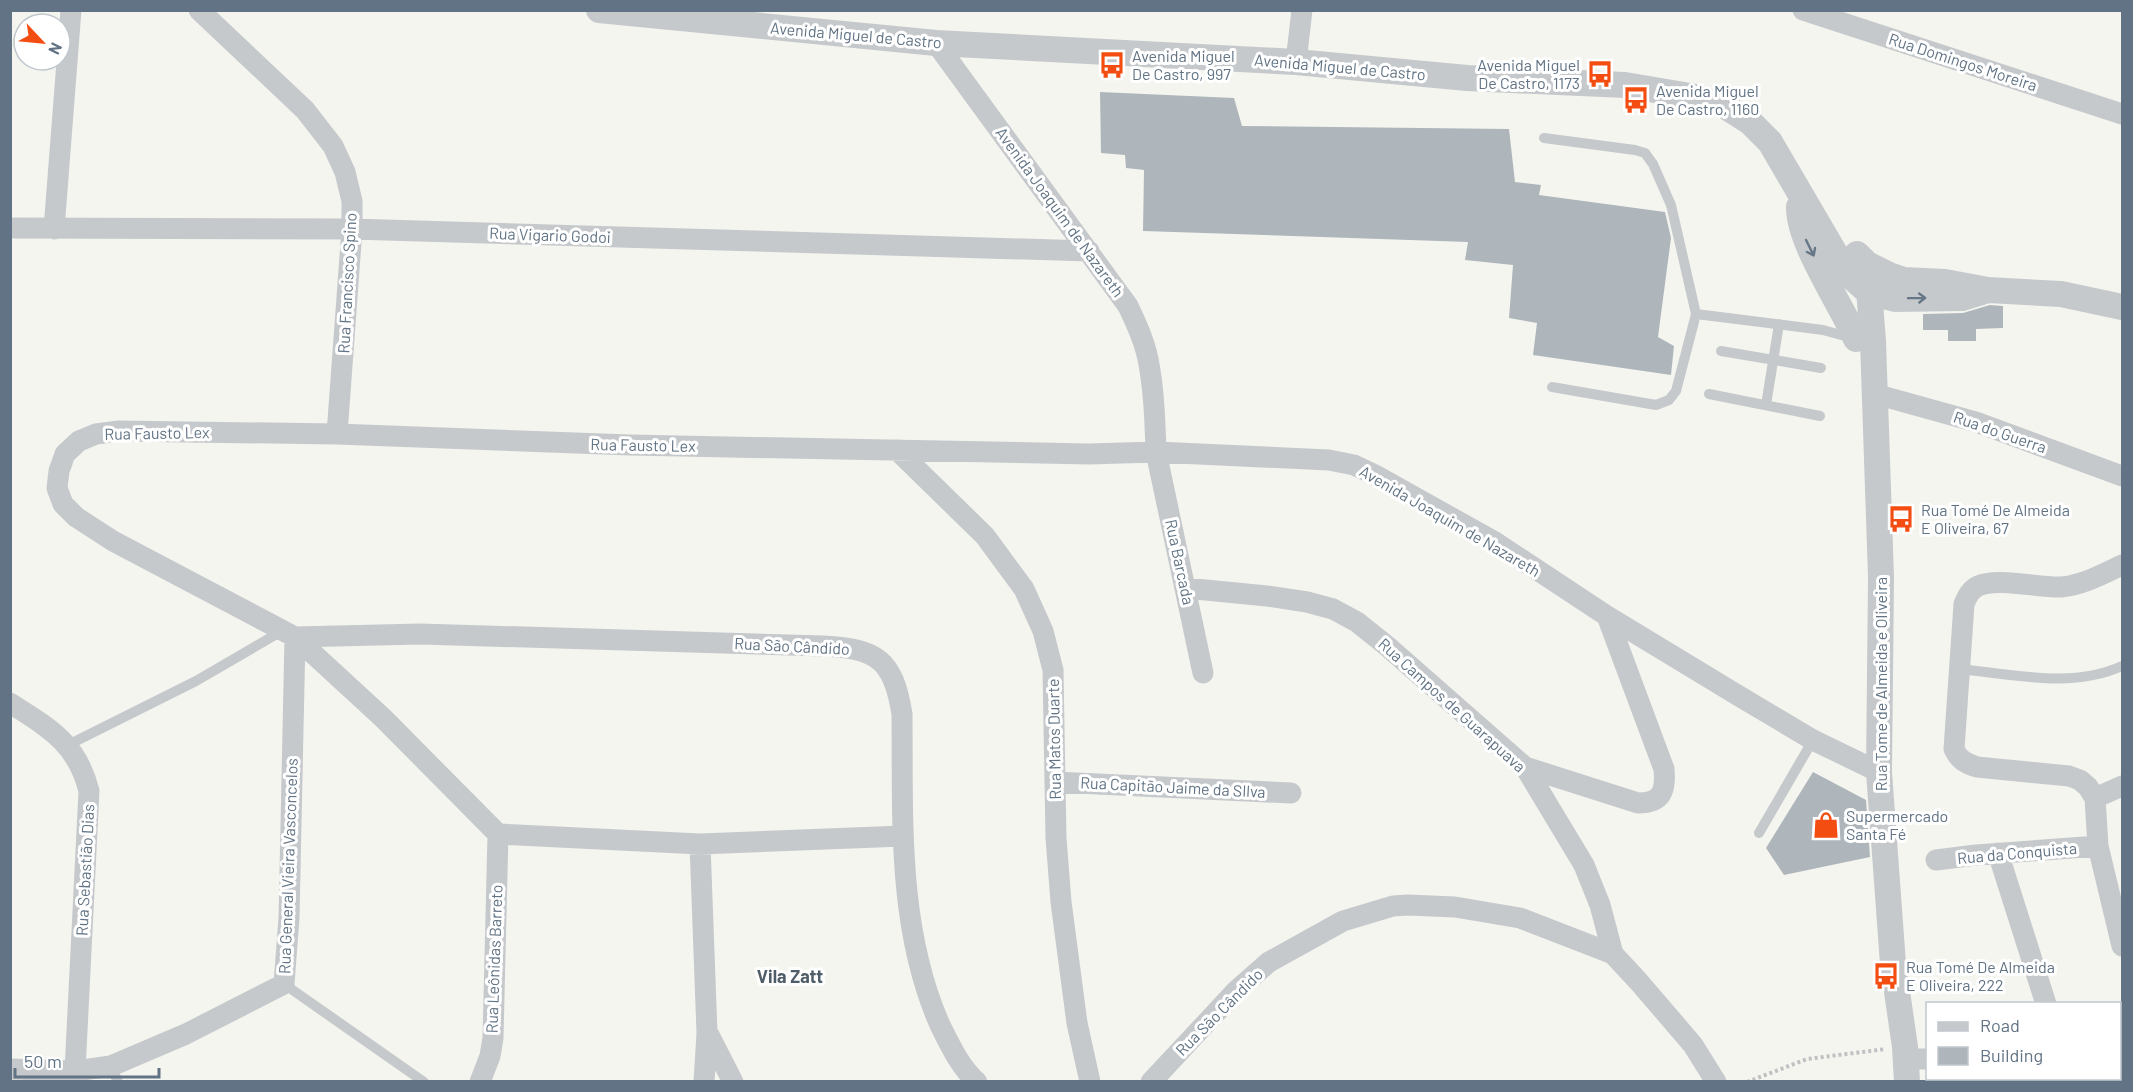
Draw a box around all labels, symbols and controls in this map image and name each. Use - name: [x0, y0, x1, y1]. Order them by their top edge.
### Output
- north arrow: [12, 12, 72, 72]
- street label: Avenida Miguel de Castro: [769, 18, 943, 51]
- street label: Rua Domingos Moreira: [1887, 29, 2040, 95]
- text: N: [45, 40, 67, 58]
- place label: Avenida Miguel De Castro, 997: [1132, 46, 1235, 83]
- bus stop icon: Avenida Miguel De Castro, 997: [1097, 50, 1127, 80]
- street label: Avenida Miguel de Castro: [1253, 50, 1427, 83]
- place label: Avenida Miguel De Castro, 1173: [1477, 55, 1580, 92]
- bus stop icon: Avenida Miguel De Castro, 1173: [1585, 59, 1615, 89]
- place label: Avenida Miguel De Castro, 1160: [1656, 81, 1759, 118]
- bus stop icon: Avenida Miguel De Castro, 1160: [1621, 85, 1651, 115]
- street label: Avenida Joaquim de Nazareth: [992, 123, 1128, 300]
- street label: Rua Francisco Spino: [333, 212, 360, 354]
- street label: Rua Vigario Godoi: [489, 223, 611, 246]
- one-way arrow: [1804, 239, 1816, 257]
- one-way arrow: [1906, 293, 1926, 304]
- street label: Rua do Guerra: [1951, 407, 2049, 456]
- street label: Rua Fausto Lex: [104, 422, 210, 443]
- street label: Rua Fausto Lex: [590, 434, 696, 455]
- street label: Avenida Joaquim de Nazareth: [1357, 461, 1544, 580]
- place label: Rua Tomé De Almeida E Oliveira, 67: [1921, 500, 2070, 537]
- bus stop icon: Rua Tomé De Almeida E Oliveira, 67: [1886, 504, 1916, 534]
- street label: Rua Barcada: [1162, 517, 1199, 606]
- street label: Rua Tome de Almeida e Oliveira: [1871, 577, 1890, 791]
- street label: Rua São Cândido: [734, 633, 850, 658]
- street label: Rua Campos de Guarapuava: [1375, 634, 1530, 776]
- street label: Rua Matos Duarte: [1043, 678, 1064, 800]
- street label: Rua General Vieira Vasconcelos: [274, 758, 301, 974]
- street label: Rua Capitão Jaime da SIlva: [1080, 772, 1266, 801]
- street label: Rua Sebastião Dias: [72, 804, 97, 936]
- place label: Supermercado Santa Fé: [1846, 806, 1948, 843]
- shop icon: Supermercado Santa Fé: [1811, 810, 1841, 840]
- street label: Rua da Conquista: [1956, 838, 2078, 867]
- street label: Rua Leônidas Barreto: [481, 884, 506, 1034]
- place label: Rua Tomé De Almeida E Oliveira, 222: [1906, 957, 2055, 994]
- bus stop icon: Rua Tomé De Almeida E Oliveira, 222: [1871, 961, 1901, 991]
- street label: Rua São Cândido: [1171, 964, 1266, 1059]
- district label: Vila Zatt: [757, 965, 823, 987]
- legend: [1926, 1002, 2121, 1080]
- text: Road: [1980, 1014, 2020, 1036]
- scale bar: [15, 1041, 159, 1079]
- text: Building: [1980, 1044, 2043, 1066]
- text: 50 m: [24, 1050, 62, 1072]

